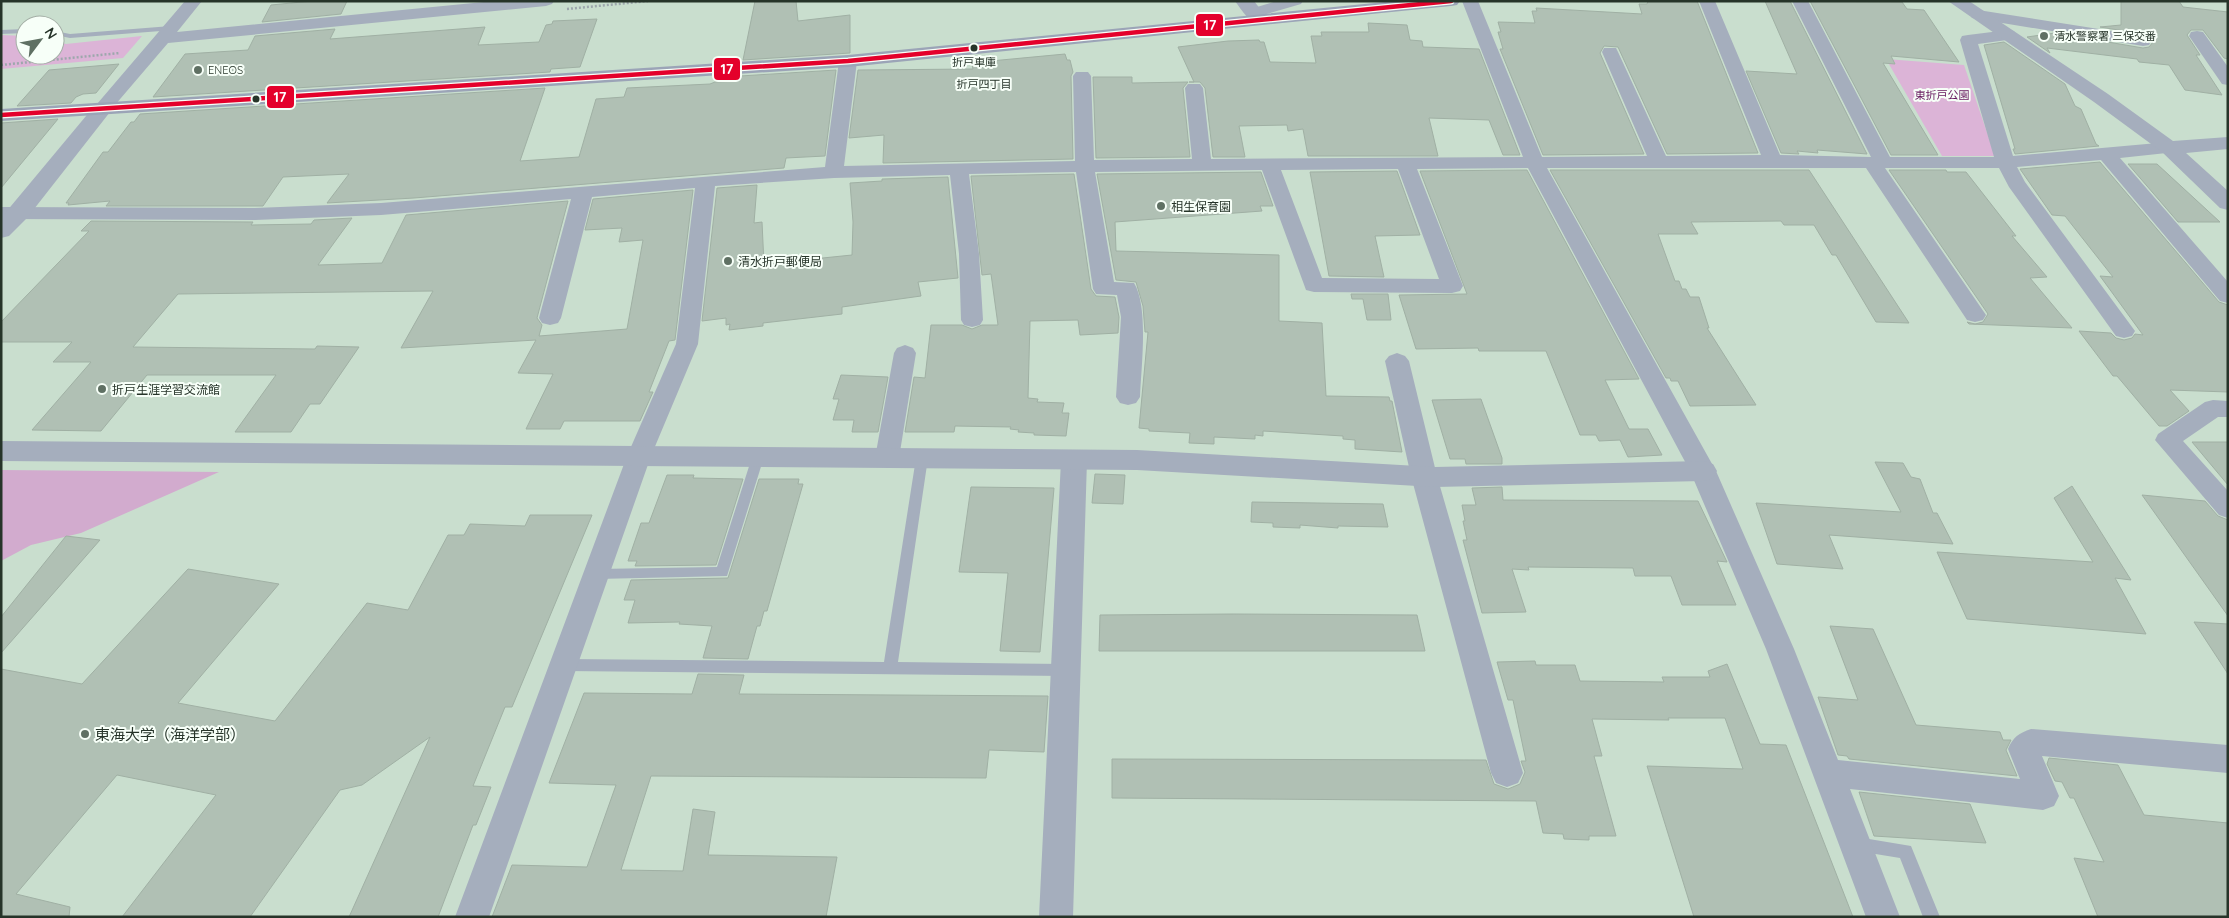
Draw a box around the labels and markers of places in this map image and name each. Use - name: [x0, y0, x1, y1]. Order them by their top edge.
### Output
- place label: 清水警察署 三保交番: [2054, 29, 2156, 43]
- marker: 清水警察署 三保交番: [2038, 30, 2050, 42]
- marker: 折戸車庫: [969, 43, 979, 53]
- place label: 折戸車庫: [952, 55, 996, 69]
- place label: ENEOS: [208, 63, 243, 77]
- marker: ENEOS: [192, 64, 204, 76]
- unlabelled marker: [251, 94, 261, 104]
- place label: 相生保育園: [1171, 199, 1231, 214]
- marker: 相生保育園: [1155, 200, 1167, 212]
- place label: 清水折戸郵便局: [738, 254, 822, 269]
- marker: 清水折戸郵便局: [722, 255, 734, 267]
- place label: 折戸生涯学習交流館: [112, 382, 220, 397]
- marker: 折戸生涯学習交流館: [96, 383, 108, 395]
- place label: 東海大学（海洋学部）: [95, 725, 245, 744]
- marker: 東海大学（海洋学部）: [79, 728, 91, 740]

